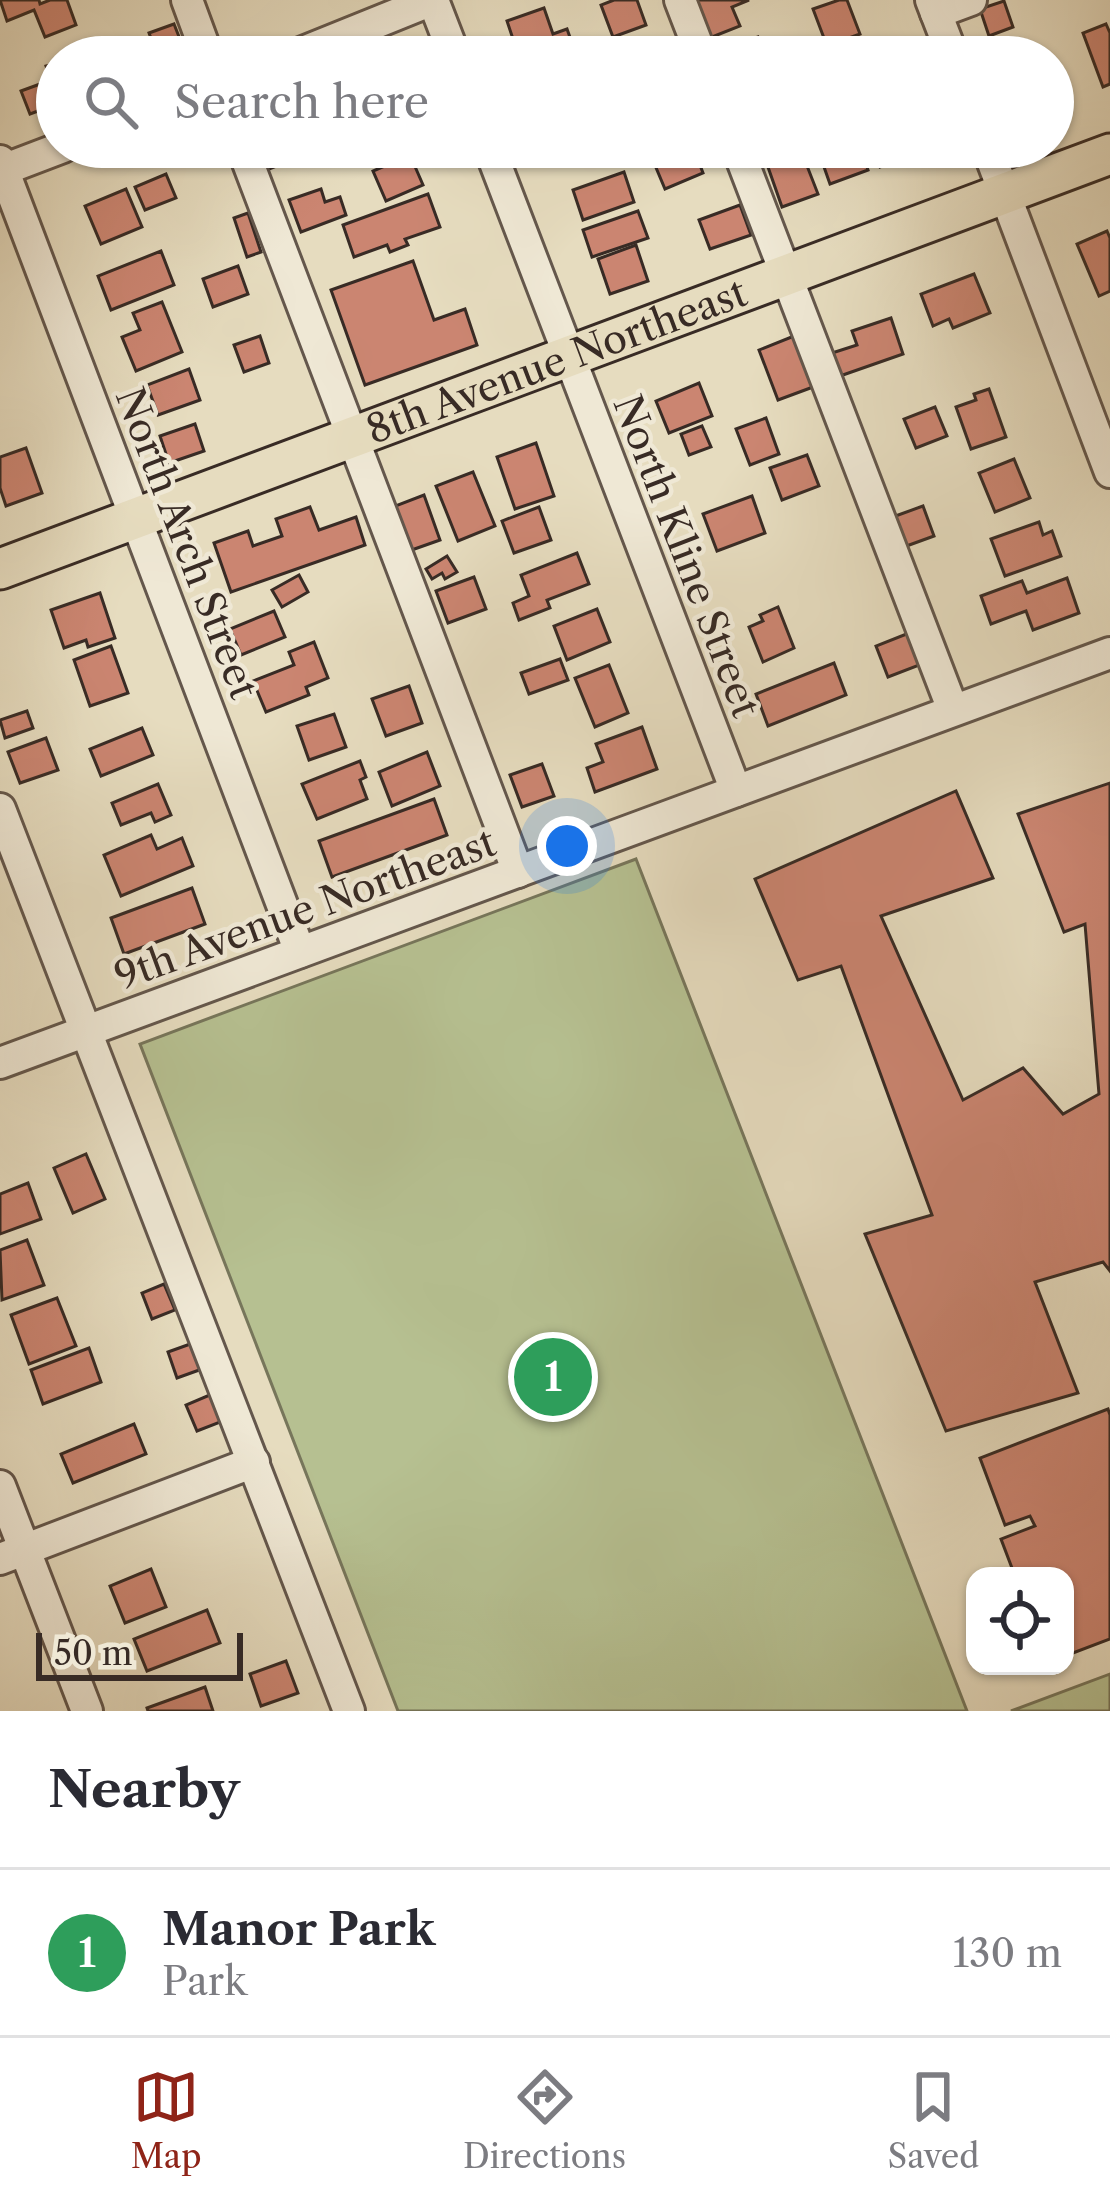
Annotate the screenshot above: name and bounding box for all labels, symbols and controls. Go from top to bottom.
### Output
search box [36,36,1074,168]
icon: search [78,69,144,135]
text: Search here [174,74,429,130]
street label: 8th Avenue Northeast [360,268,753,454]
street label: North Arch Street [106,381,268,705]
street label: North Kline Street [603,388,771,724]
your location [537,816,597,876]
street label: 9th Avenue Northeast [108,818,502,1000]
pin: 1 [514,1332,592,1422]
map controls [966,1567,1074,1675]
button: locate [966,1567,1074,1675]
scale bar [36,1627,243,1680]
text: 50 m [54,1633,132,1674]
text: Nearby [48,1758,240,1820]
text: Manor Park [162,1901,435,1957]
text: 1 [78,1929,96,1977]
text: 130 m [953,1929,1062,1977]
text: Park [162,1957,247,2005]
tab: Map [131,2064,202,2177]
tab: Directions [463,2064,626,2177]
tab: Saved [888,2064,979,2177]

